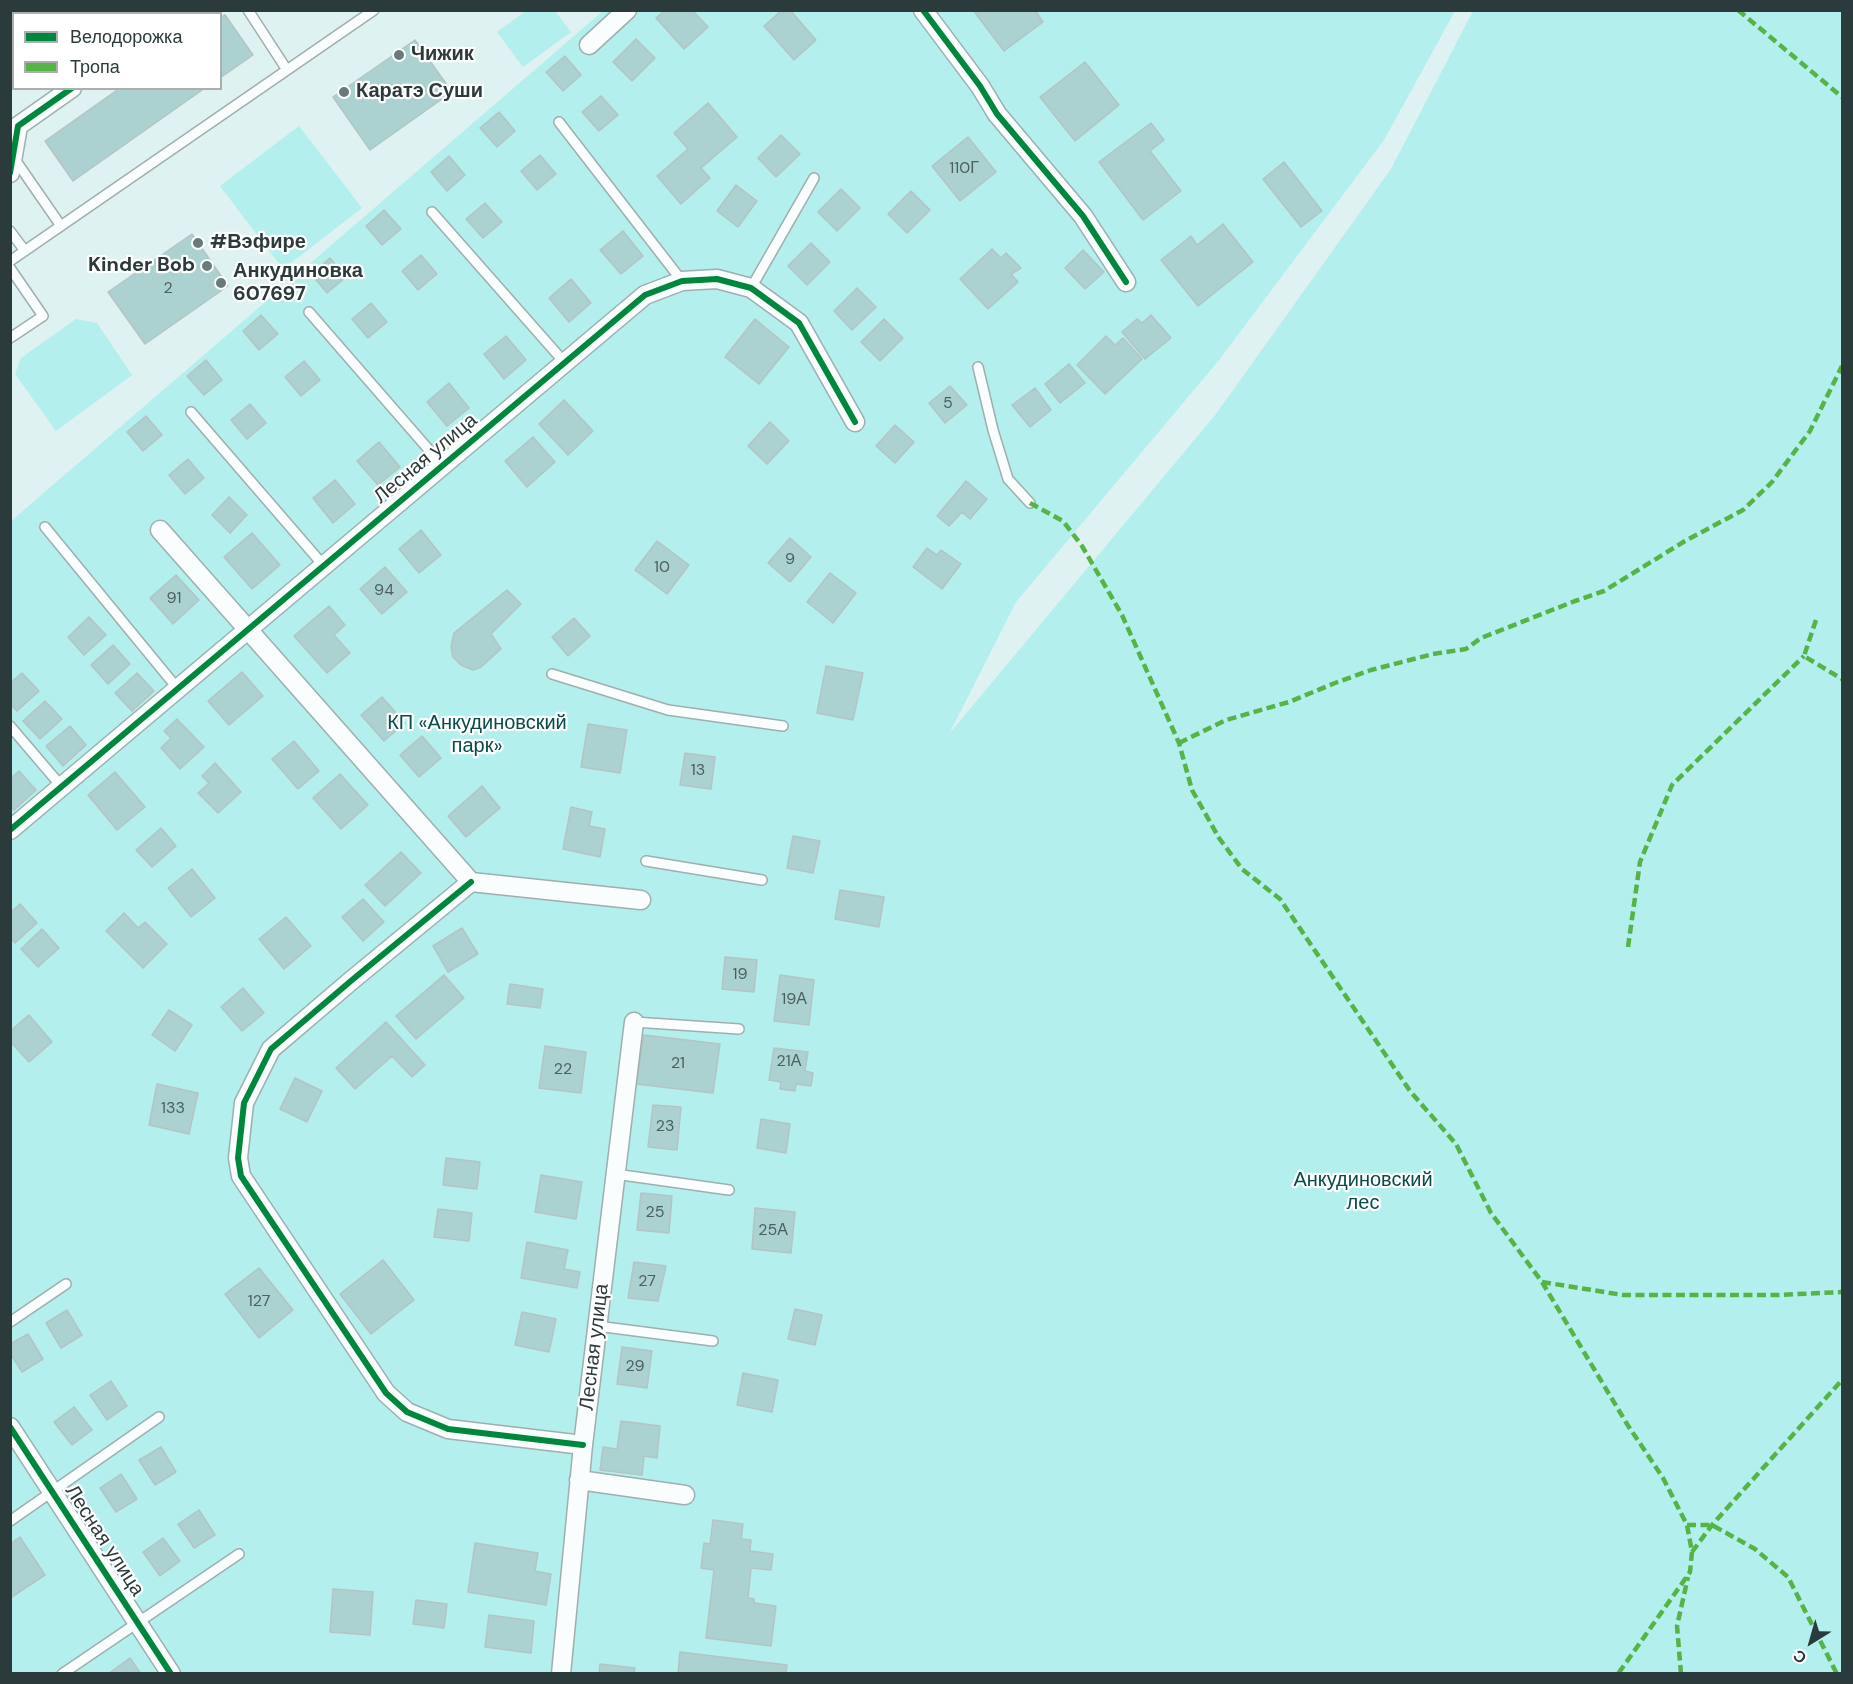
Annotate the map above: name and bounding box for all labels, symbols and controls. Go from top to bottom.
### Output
legend [12,12,222,90]
text: Велодорожка [70,25,182,49]
place label: Чижик [411,43,474,67]
marker: Чижик [392,48,406,62]
text: Тропа [70,55,120,79]
place label: Каратэ Суши [356,80,483,104]
marker: Каратэ Суши [337,85,351,99]
house number: 110Г [949,159,979,179]
place label: #Вэфире [210,231,306,255]
marker: #Вэфире [191,236,205,250]
place label: Kinder Bob [88,254,195,278]
marker: Kinder Bob [200,259,214,273]
place label: Анкудиновка 607697 [233,260,363,307]
marker: Анкудиновка 607697 [214,276,228,290]
house number: 2 [163,279,173,299]
house number: 5 [943,394,953,414]
street label: Лесная улица [369,409,483,509]
house number: 9 [785,550,795,570]
house number: 10 [654,558,670,578]
house number: 94 [374,581,394,601]
house number: 91 [167,589,181,609]
park label: КП «Анкудиновский парк» [387,712,567,759]
house number: 13 [691,761,705,781]
house number: 19 [732,965,748,985]
house number: 19А [781,990,807,1010]
house number: 21А [777,1052,801,1072]
house number: 21 [671,1054,685,1074]
house number: 22 [554,1060,572,1080]
house number: 133 [161,1099,185,1119]
house number: 23 [656,1117,674,1137]
park label: Анкудиновский лес [1293,1169,1433,1216]
house number: 25 [646,1203,664,1223]
house number: 25А [758,1221,788,1241]
house number: 27 [638,1272,656,1292]
street label: Лесная улица [575,1282,615,1412]
house number: 127 [248,1292,270,1312]
house number: 29 [625,1357,645,1377]
street label: Лесная улица [59,1481,149,1601]
north arrow [1781,1612,1841,1672]
text: С [1789,1645,1811,1669]

